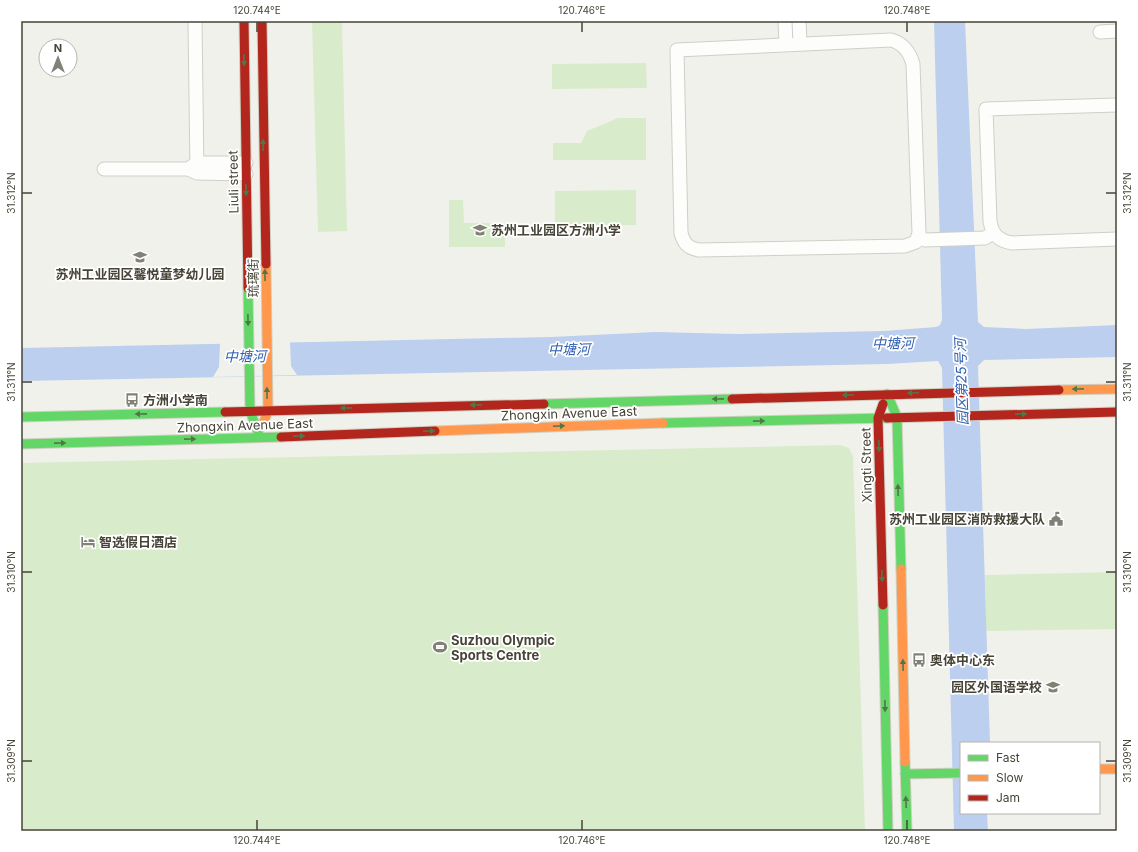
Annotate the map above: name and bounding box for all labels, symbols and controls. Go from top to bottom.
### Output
text: 120.744°E [233,4,281,16]
text: 120.746°E [558,4,606,16]
text: 120.748°E [883,4,931,16]
north arrow [38,38,78,78]
text: N [54,41,62,55]
one-way arrow [241,54,248,66]
one-way arrow [260,139,267,151]
street label: Liuli street [224,150,242,214]
text: 31.312°N [5,172,17,214]
text: 31.312°N [1121,172,1133,214]
one-way arrow [243,184,249,197]
school or university icon: 苏州工业园区方洲小学 [472,222,488,238]
place label: 苏州工业园区方洲小学 [491,222,621,238]
school or university icon: 苏州工业园区馨悦童梦幼儿园 [132,249,148,265]
street label: 琉璃街 [245,258,261,298]
place label: 苏州工业园区馨悦童梦幼儿园 [55,266,225,282]
one-way arrow [262,269,269,281]
one-way arrow [245,314,251,327]
water label: 中塘河 [872,334,917,352]
water label: 园区第25号河 [951,335,971,426]
water label: 中塘河 [548,340,593,358]
water label: 中塘河 [224,347,269,365]
text: 31.311°N [5,362,17,402]
text: 31.311°N [1121,362,1133,402]
one-way arrow [1072,386,1084,393]
one-way arrow [264,387,271,399]
one-way arrow [907,390,919,397]
bus stop icon: 方洲小学南 [124,392,140,408]
place label: 方洲小学南 [143,392,208,408]
one-way arrow [841,392,854,398]
one-way arrow [712,395,724,402]
one-way arrow [469,402,482,408]
street label: Zhongxin Avenue East [501,403,637,423]
one-way arrow [339,405,352,411]
one-way arrow [135,410,147,417]
one-way arrow [1015,411,1028,417]
street label: Zhongxin Avenue East [177,415,313,435]
one-way arrow [753,418,766,424]
one-way arrow [553,423,565,430]
street label: Xingti Street [857,427,875,503]
one-way arrow [423,428,435,435]
one-way arrow [293,433,306,439]
one-way arrow [184,436,197,442]
one-way arrow [54,440,67,446]
one-way arrow [876,440,882,453]
one-way arrow [895,484,902,496]
place label: 苏州工业园区消防救援大队 [889,511,1045,527]
public building icon: 苏州工业园区消防救援大队 [1048,511,1064,527]
hotel icon: 智选假日酒店 [80,534,96,550]
place label: 智选假日酒店 [99,534,177,550]
text: 31.310°N [5,551,17,593]
text: 31.310°N [1121,551,1133,593]
one-way arrow [879,570,885,583]
place label: Suzhou Olympic Sports Centre [451,632,555,663]
sports icon: Suzhou Olympic Sports Centre [432,639,448,655]
bus stop icon: 奥体中心东 [911,652,927,668]
place label: 奥体中心东 [930,652,995,668]
one-way arrow [900,658,906,671]
place label: 园区外国语学校 [951,679,1042,695]
school or university icon: 园区外国语学校 [1045,679,1061,695]
one-way arrow [881,700,888,712]
text: 31.309°N [5,739,17,783]
text: 31.309°N [1121,739,1133,783]
legend [960,742,1100,814]
text: Fast [996,750,1020,765]
text: Slow [996,770,1024,785]
text: Jam [996,790,1020,805]
one-way arrow [903,795,909,808]
text: 120.744°E [233,834,281,846]
text: 120.746°E [558,834,606,846]
text: 120.748°E [883,834,931,846]

